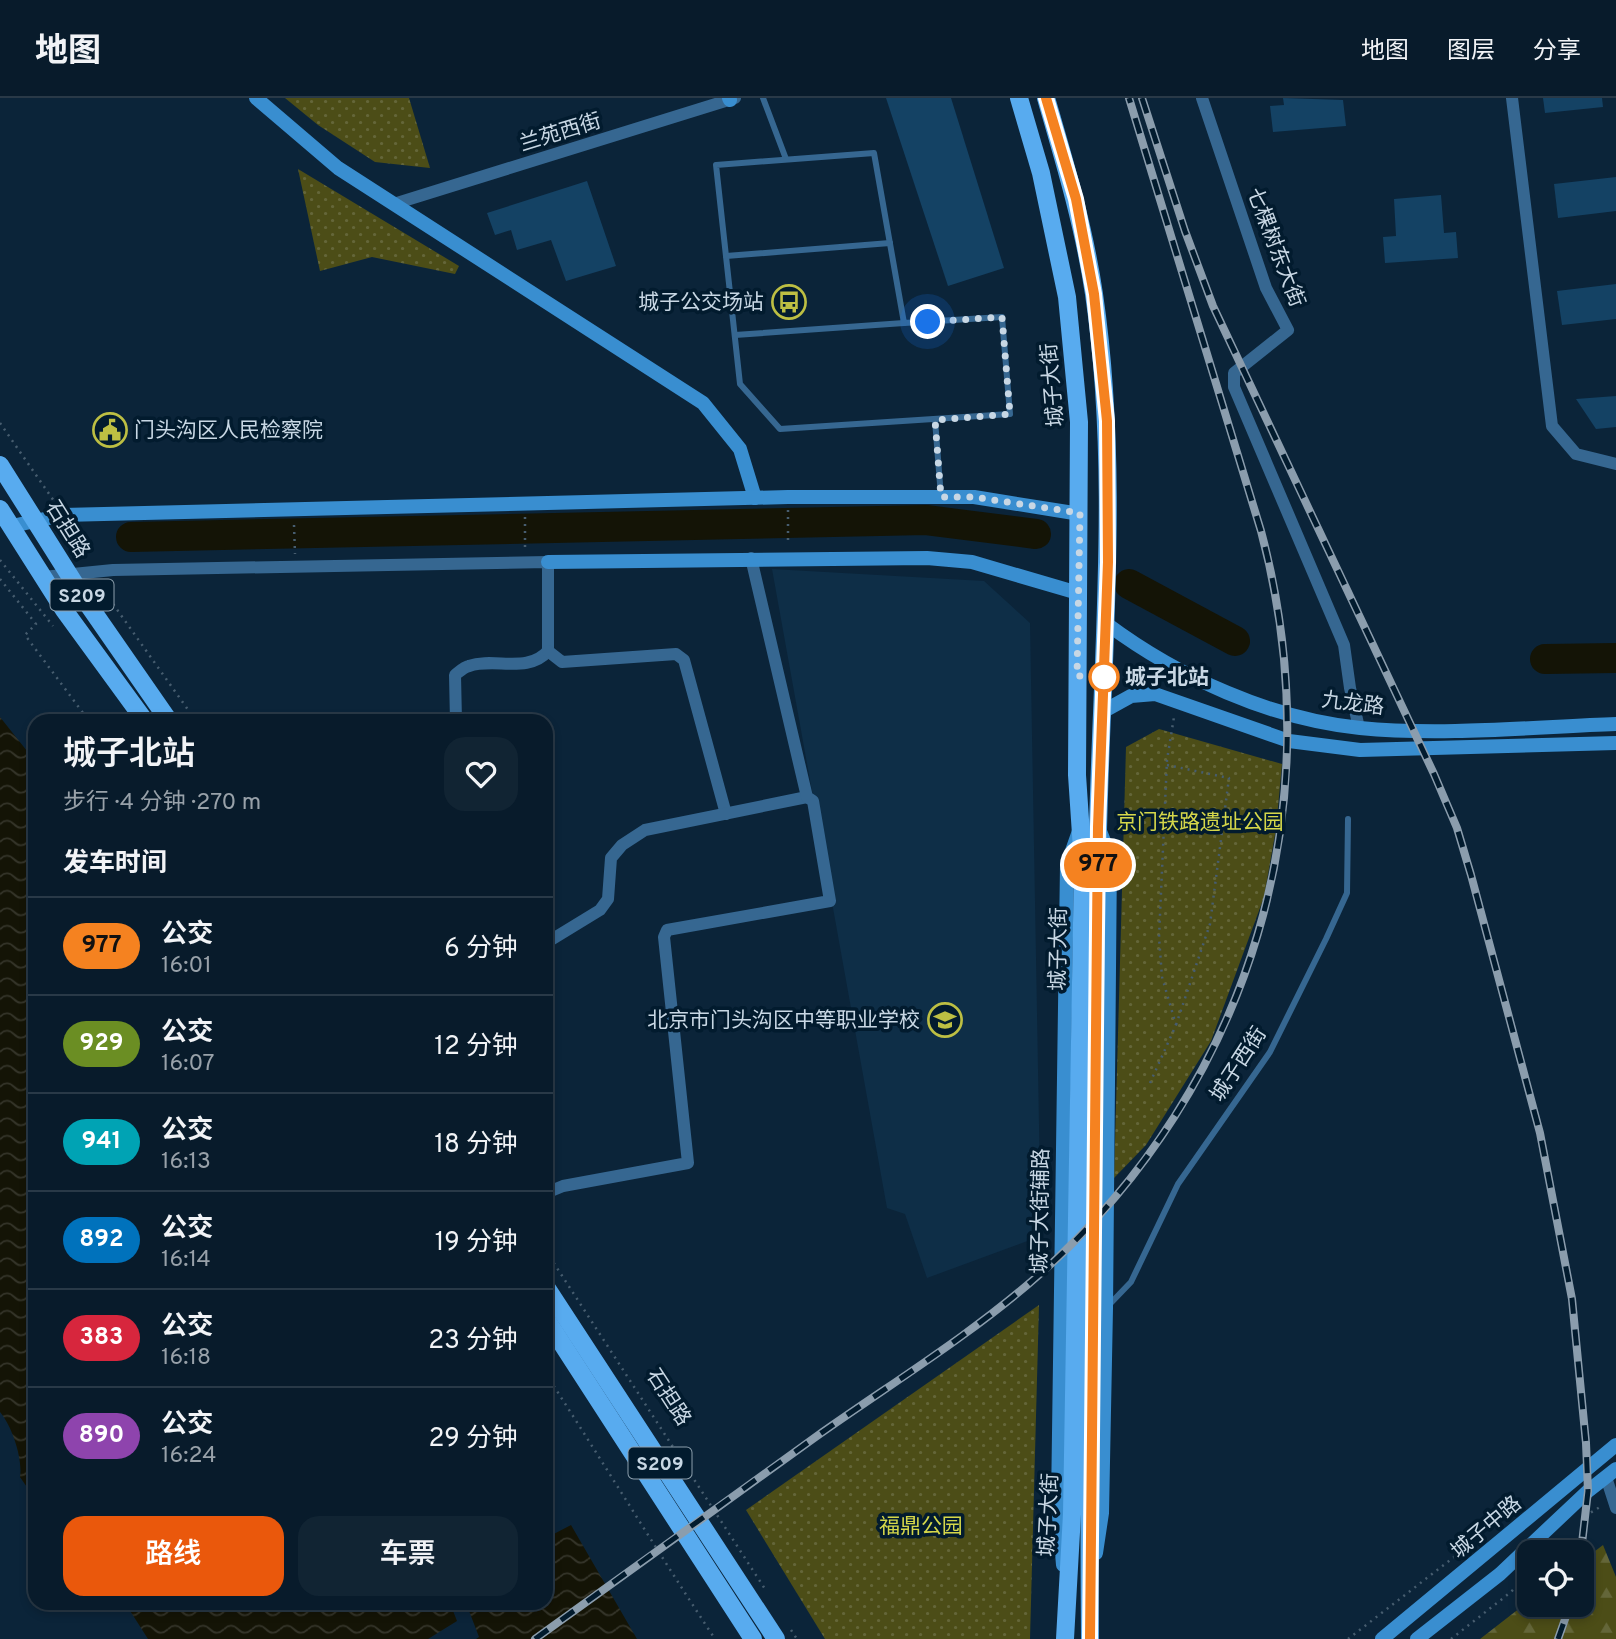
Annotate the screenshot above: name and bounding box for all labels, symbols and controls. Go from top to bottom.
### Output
text: 地图 [35,32,101,74]
text: 地图 [1361,37,1409,67]
text: 图层 [1447,37,1495,67]
text: 分享 [1533,37,1581,67]
street label: 兰苑西街 [516,108,605,159]
street label: 七棵树东大街 [1239,184,1310,311]
bus stop icon: 城子公交场站 [770,283,808,321]
place label: 城子公交场站 [638,290,764,317]
your location [910,304,945,339]
street label: 城子大街 [1036,342,1071,428]
public building icon: 门头沟区人民检察院 [91,411,129,449]
place label: 门头沟区人民检察院 [134,418,323,445]
street label: 石担路 [39,496,95,564]
road number: S209 [50,580,114,610]
marker: 城子北站 [1089,662,1119,692]
place label: 城子北站 [1125,665,1209,692]
street label: 九龙路 [1320,687,1386,722]
text: 城子北站 [63,735,195,777]
button: heart [444,737,518,811]
text: 步行 · 4 分钟 · 270 m [63,789,261,818]
park label: 京门铁路遗址公园 [1116,810,1284,837]
line badge: 977 [1058,842,1138,888]
text: 发车时间 [63,848,167,881]
text: 977 [1078,850,1118,880]
street label: 城子大街 [1045,907,1074,991]
text: 公交 [161,919,213,952]
text: 977 [81,931,122,961]
text: 6 分钟 [444,933,518,966]
text: 16:01 [161,952,212,981]
school or university icon: 北京市门头沟区中等职业学校 [926,1001,964,1039]
place label: 北京市门头沟区中等职业学校 [647,1008,920,1035]
text: 公交 [161,1017,213,1050]
street label: 城子西街 [1205,1022,1273,1107]
text: 929 [79,1029,124,1059]
text: 12 分钟 [434,1031,518,1064]
text: 16:07 [161,1050,215,1079]
text: 公交 [161,1115,213,1148]
text: 941 [82,1127,121,1157]
text: 18 分钟 [434,1129,518,1162]
text: 16:13 [161,1148,211,1177]
street label: 城子大街辅路 [1027,1148,1056,1274]
text: 公交 [161,1213,213,1246]
text: 892 [79,1225,124,1255]
text: 19 分钟 [435,1227,518,1260]
text: 16:14 [161,1246,211,1275]
text: 公交 [161,1311,213,1344]
text: 383 [80,1323,123,1353]
text: 23 分钟 [428,1325,518,1358]
text: 16:18 [161,1344,211,1373]
street label: 石担路 [639,1364,696,1432]
text: 公交 [161,1409,213,1442]
text: 890 [79,1421,124,1451]
text: 29 分钟 [428,1423,518,1456]
text: 16:24 [161,1442,217,1471]
road number: S209 [628,1448,692,1478]
street label: 城子大街 [1034,1472,1065,1558]
street label: 城子中路 [1446,1491,1528,1565]
park label: 福鼎公园 [879,1514,963,1541]
button: 路线 [63,1516,284,1596]
button: 车票 [298,1516,518,1596]
map controls [1517,1540,1594,1617]
button: locate [1517,1540,1594,1617]

